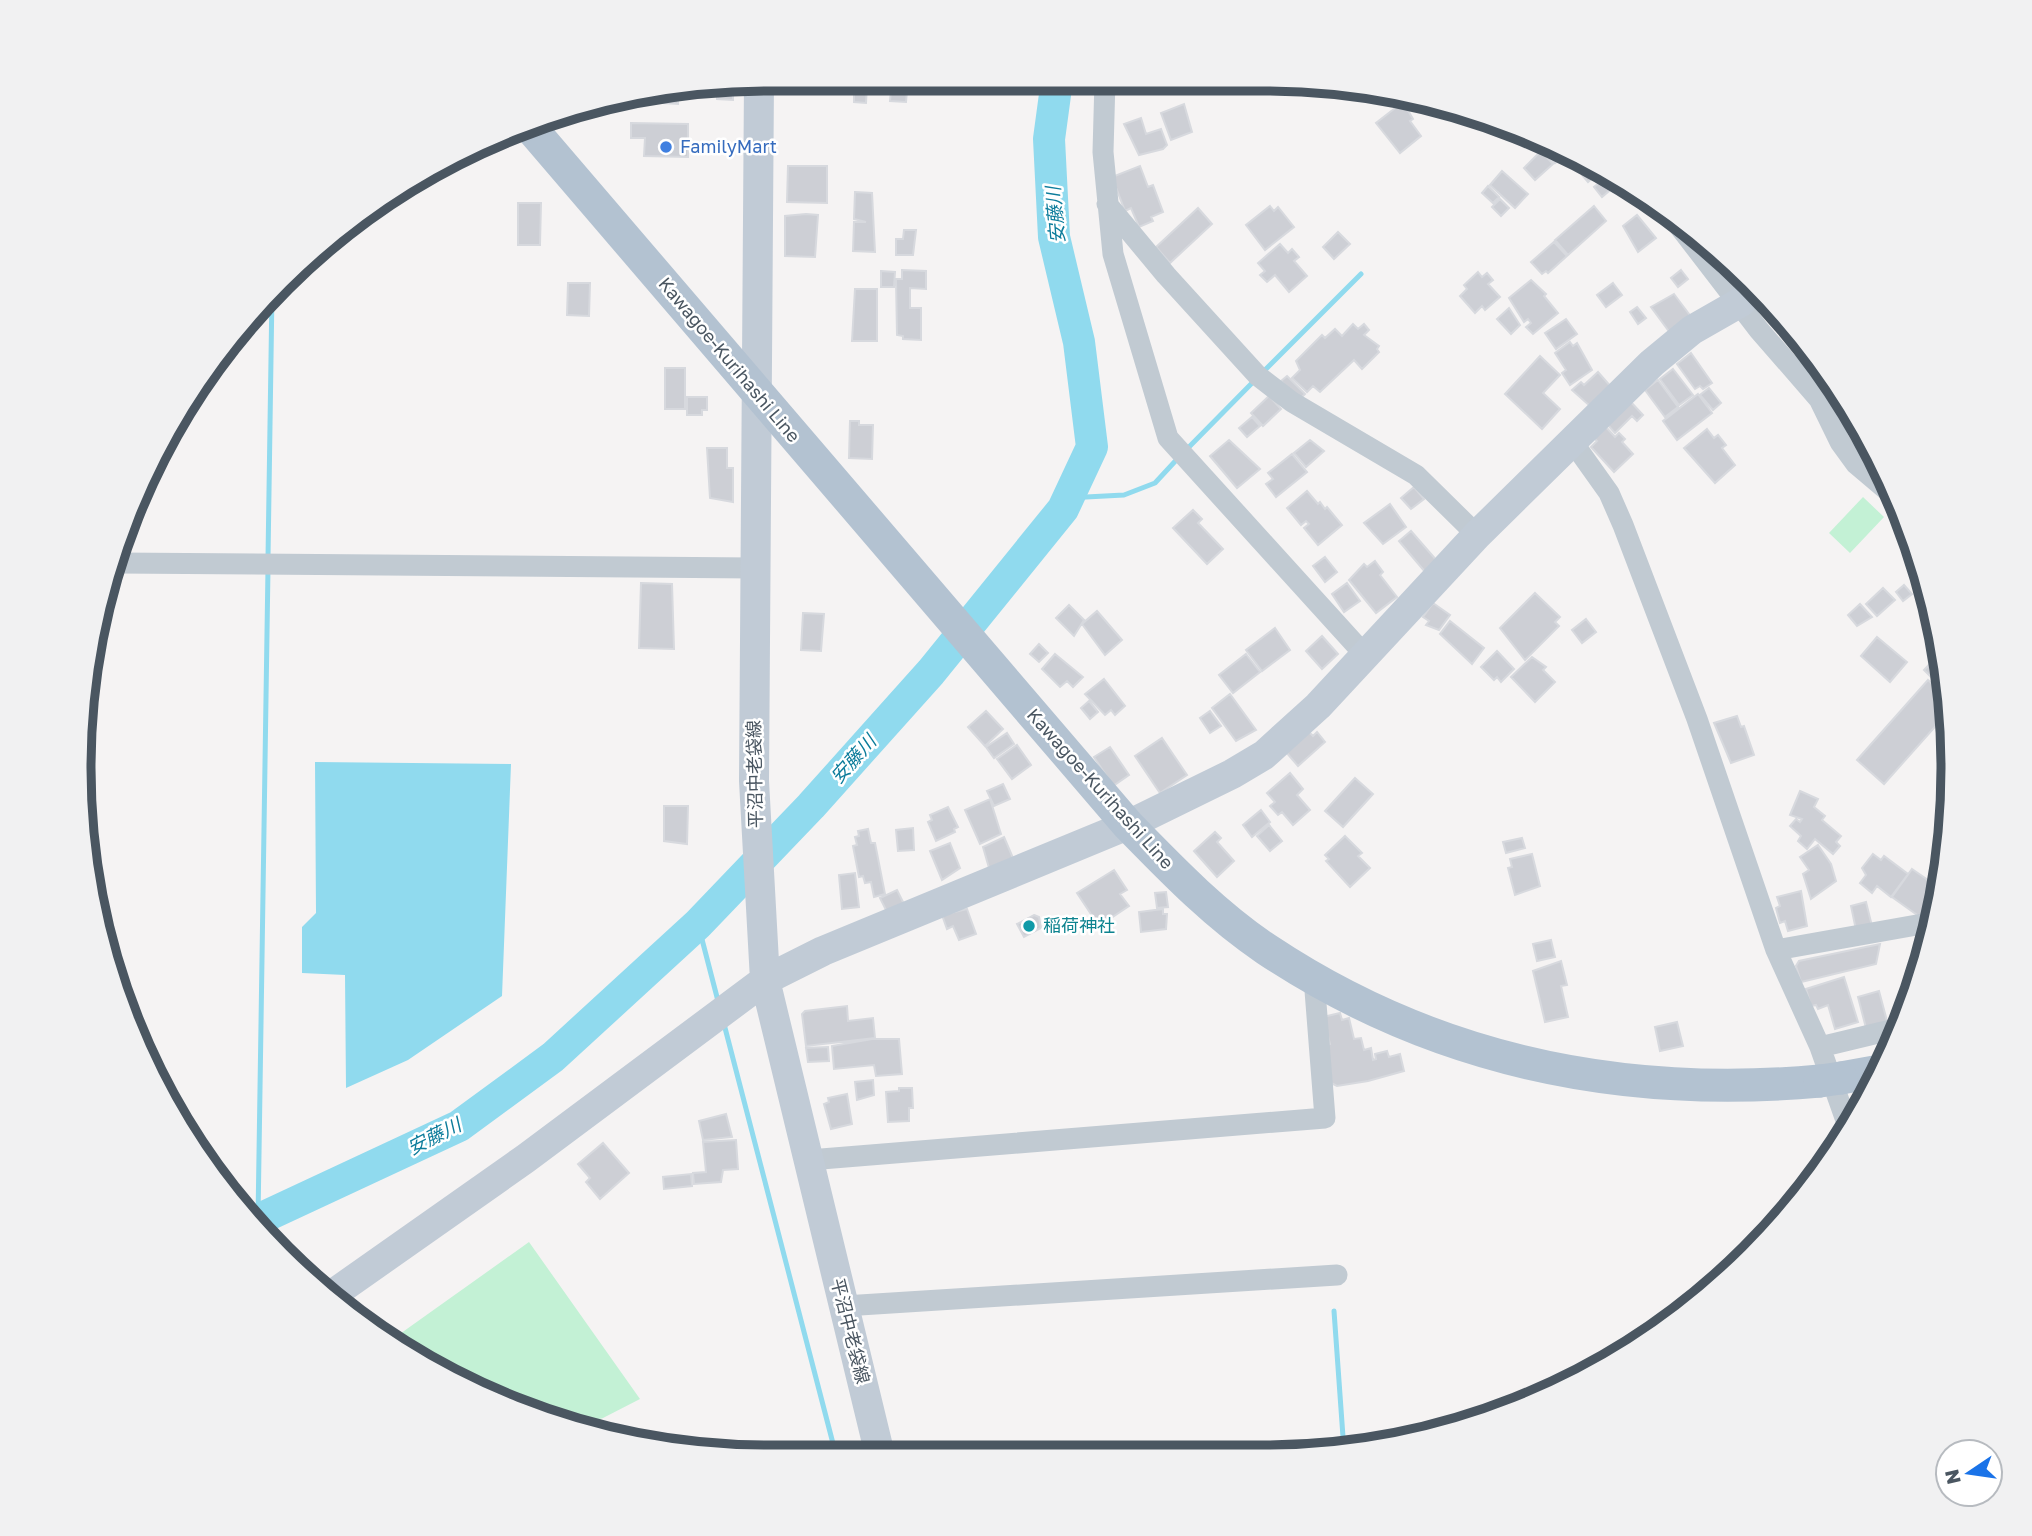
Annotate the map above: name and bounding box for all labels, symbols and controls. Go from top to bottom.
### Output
place label: FamilyMart [680,135,777,157]
marker: FamilyMart [658,139,674,155]
water label: 安藤川 [1040,184,1068,244]
street label: Kawagoe-Kurihashi Line [654,272,805,446]
street label: Kawagoe-Kurihashi Line [1023,704,1179,873]
street label: 平沼中老袋線 [742,720,766,828]
water label: 安藤川 [825,728,882,788]
place label: 稲荷神社 [1043,914,1115,936]
marker: 稲荷神社 [1021,918,1037,934]
water label: 安藤川 [403,1111,466,1159]
street label: 平沼中老袋線 [827,1276,875,1386]
north arrow [1934,1438,2004,1508]
text: N [1939,1467,1965,1487]

